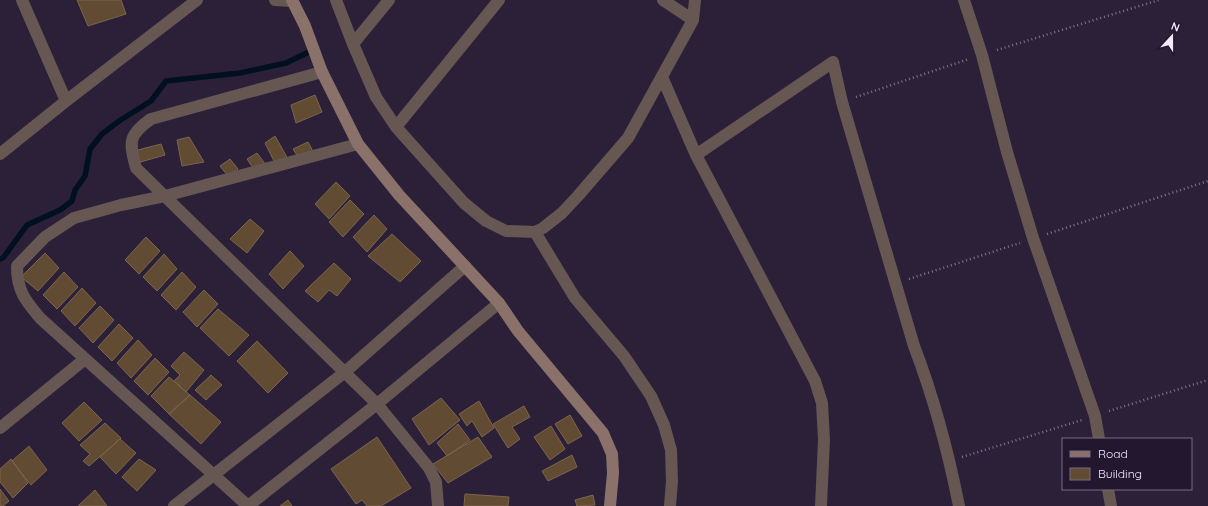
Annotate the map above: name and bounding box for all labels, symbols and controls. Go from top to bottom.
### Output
north arrow [1152,16,1192,56]
text: N [1169,19,1182,35]
legend [1062,438,1192,490]
text: Road [1098,446,1128,461]
text: Building [1098,466,1142,481]

